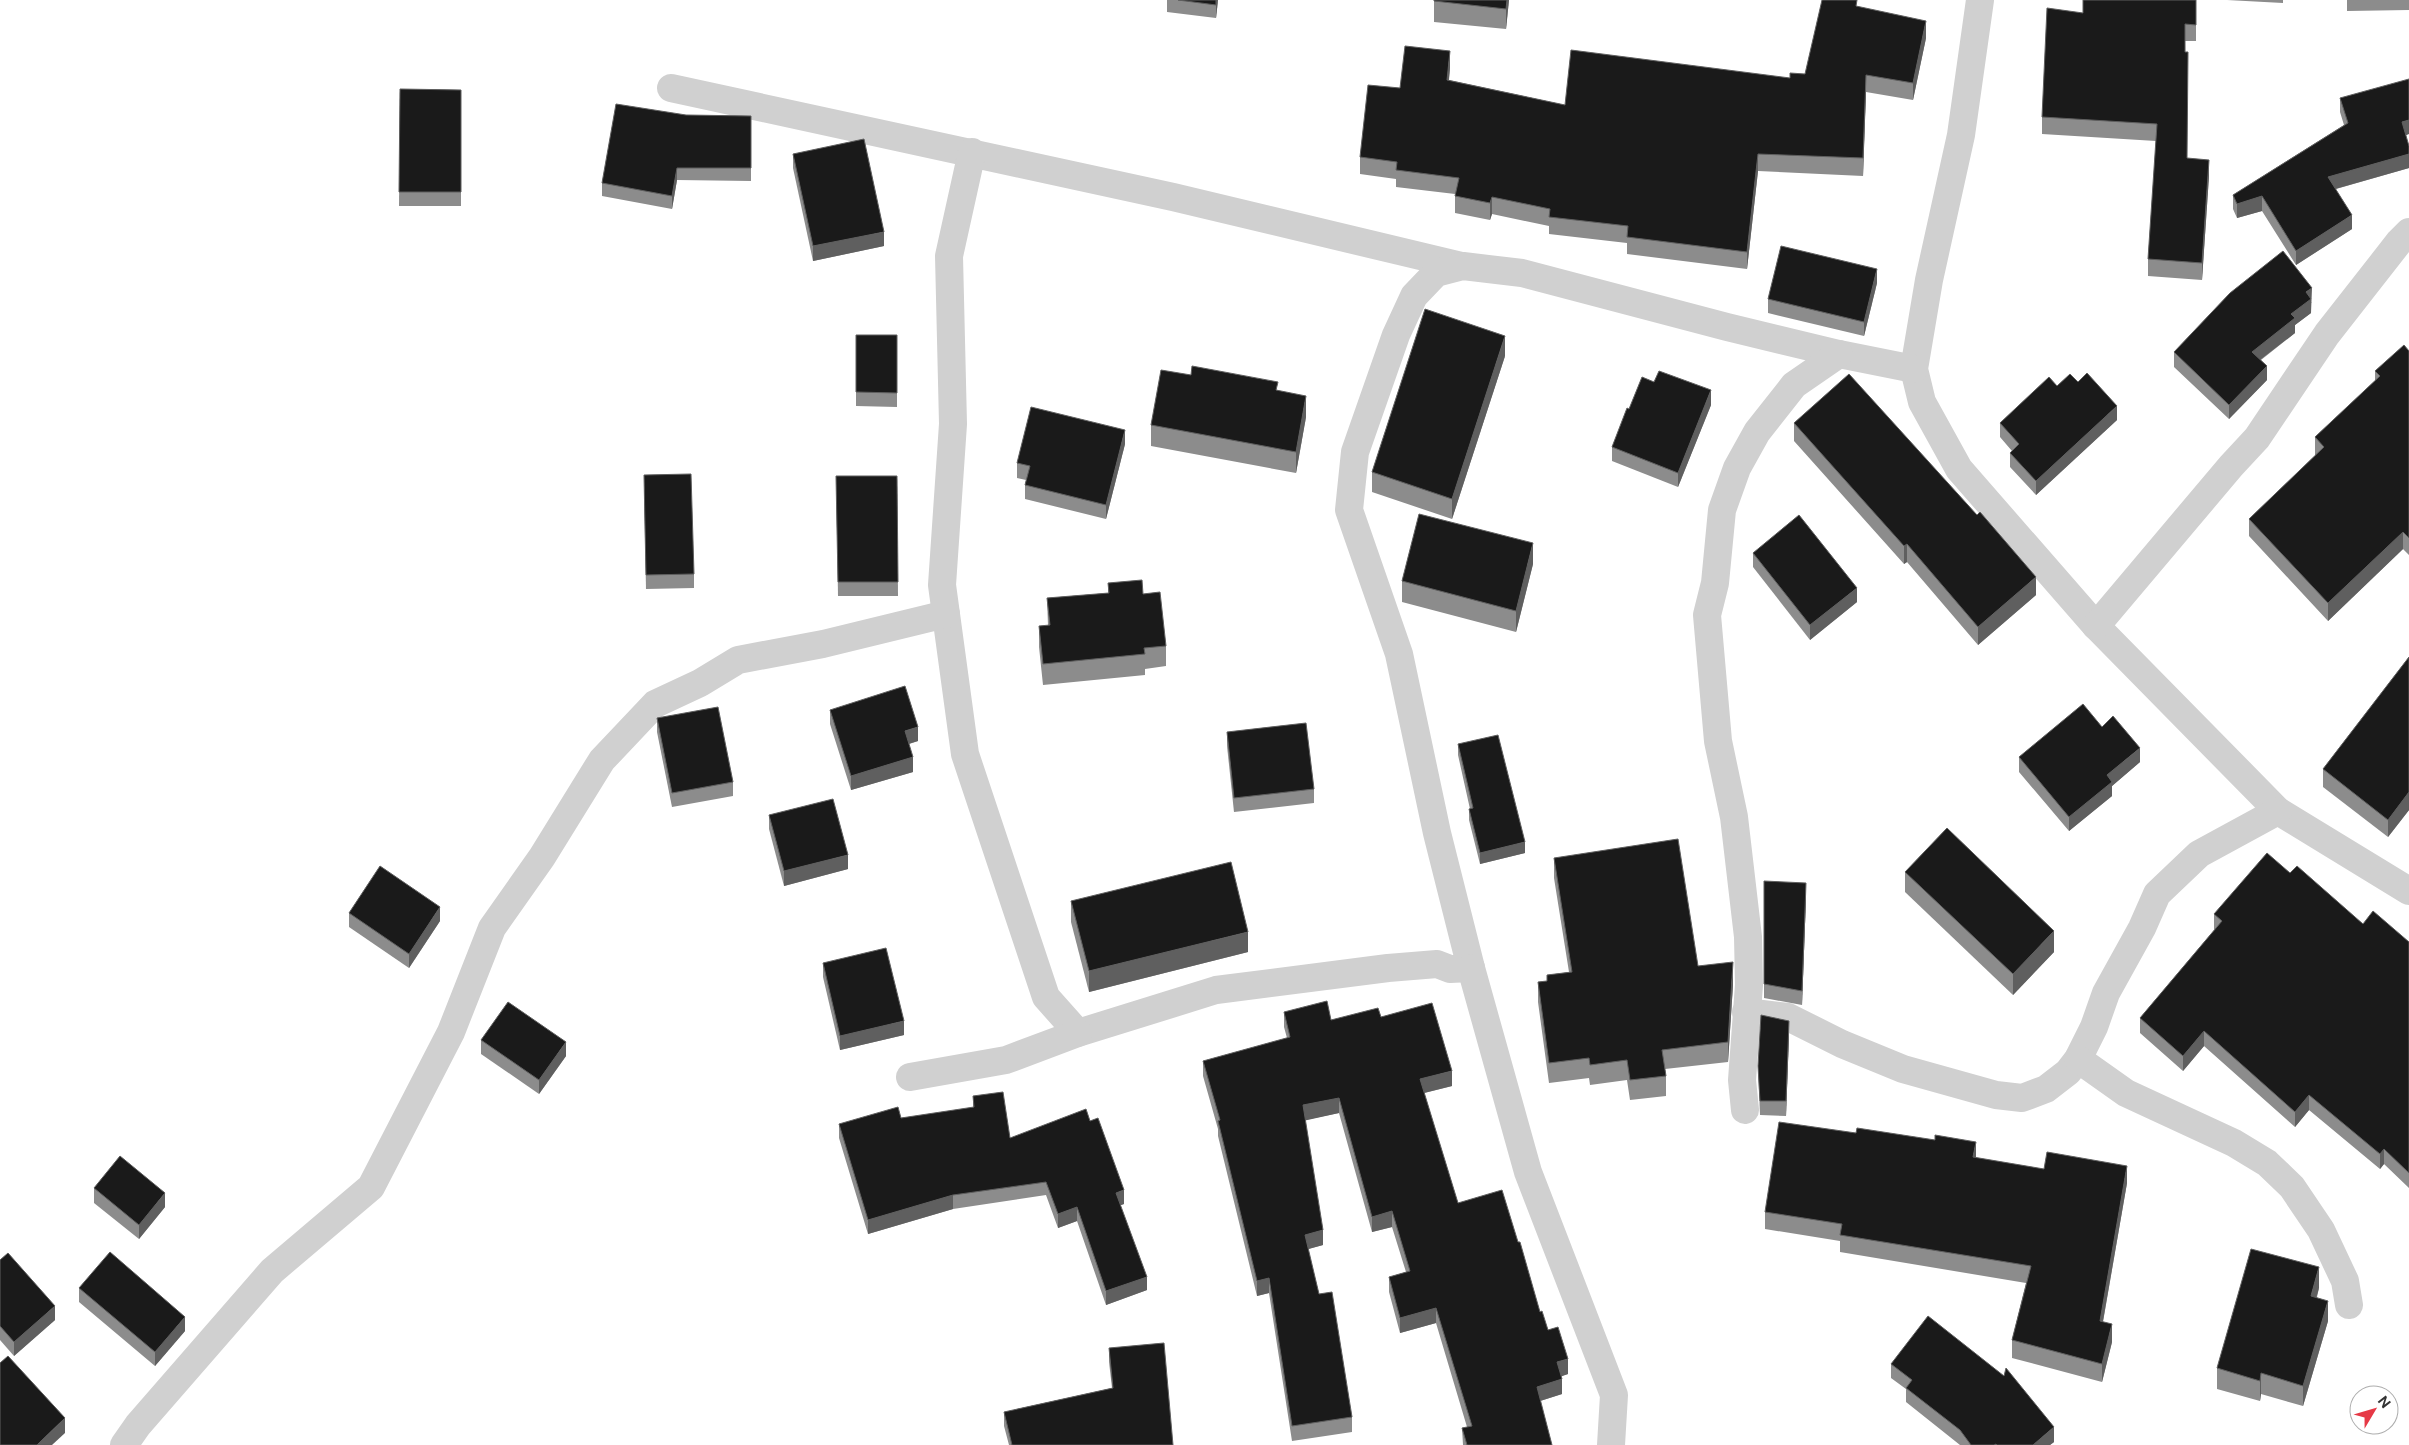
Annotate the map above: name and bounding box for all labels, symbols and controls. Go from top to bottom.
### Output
north arrow [2349,1385,2399,1435]
text: N [2375,1393,2394,1411]

